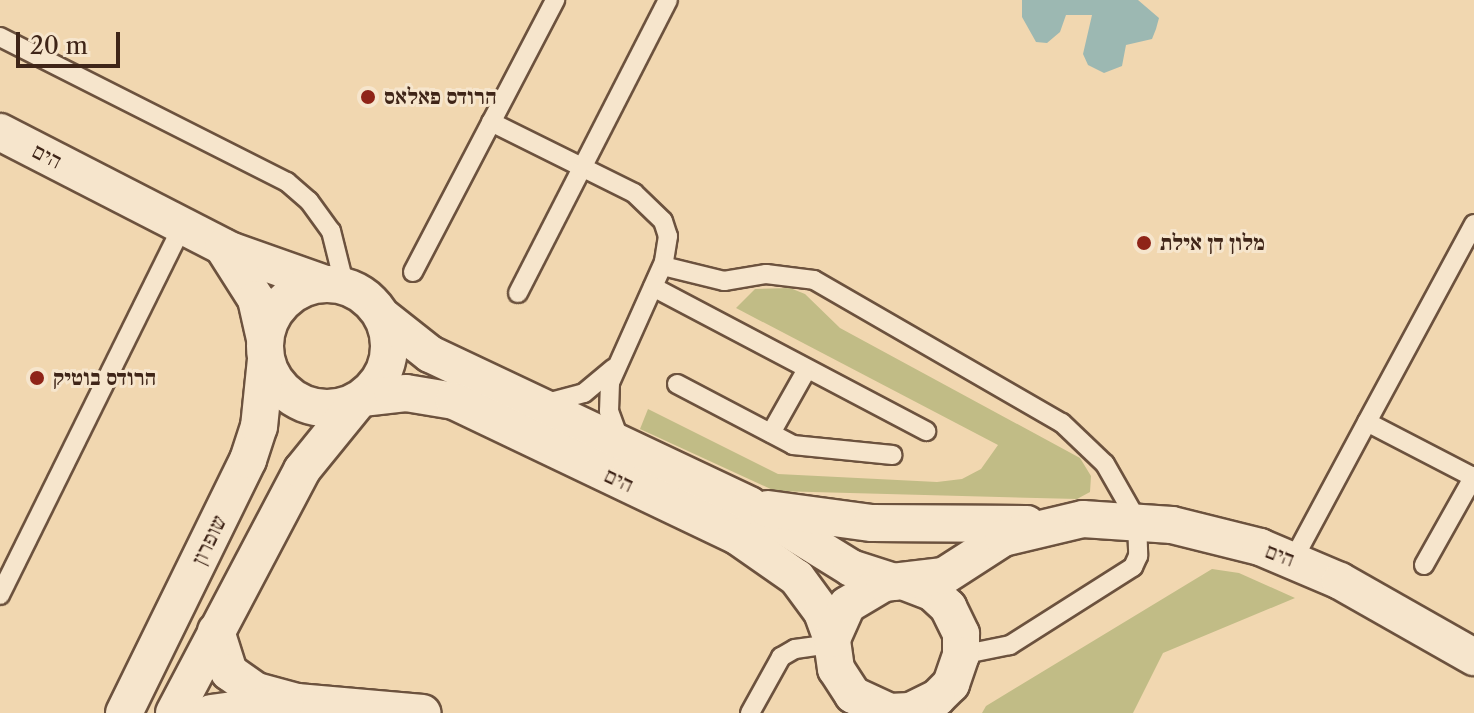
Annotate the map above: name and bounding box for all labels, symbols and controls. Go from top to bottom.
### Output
scale bar [20,16,124,66]
text: 20 m [30,31,88,60]
place label: הרודס פאלאס [384,84,497,110]
marker: הרודס פאלאס [359,88,377,106]
street label: הים [28,138,66,174]
place label: מלון דן אילת [1160,230,1265,256]
marker: מלון דן אילת [1135,234,1153,252]
place label: הרודס בוטיק [53,365,156,391]
marker: הרודס בוטיק [28,369,46,387]
street label: הים [600,462,638,498]
street label: שופרון [186,511,232,569]
street label: הים [1261,537,1299,573]

